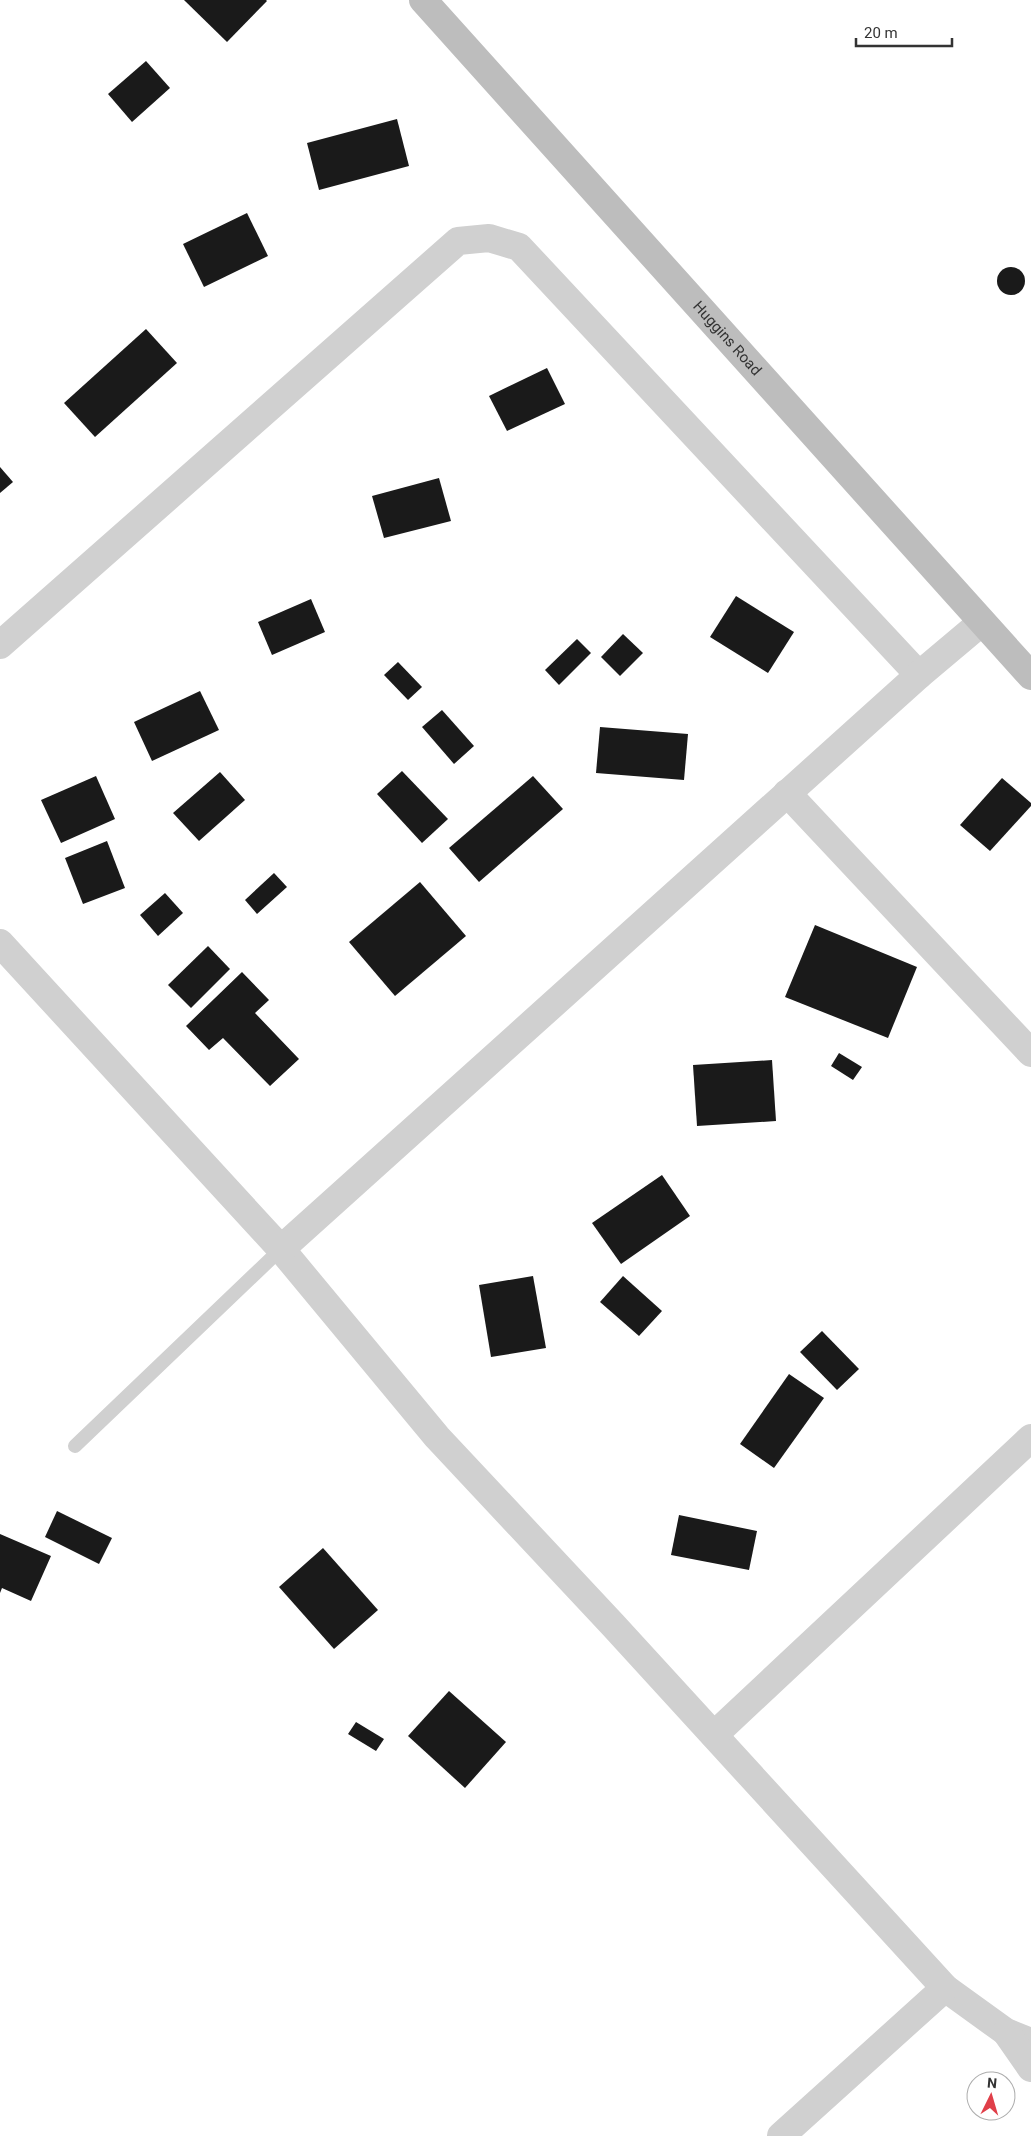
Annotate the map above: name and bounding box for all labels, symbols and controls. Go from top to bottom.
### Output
scale bar [856,15,952,47]
text: 20 m [864,24,898,42]
street label: Huggins Road [689,297,765,379]
north arrow [966,2071,1016,2121]
text: N [987,2075,998,2091]

